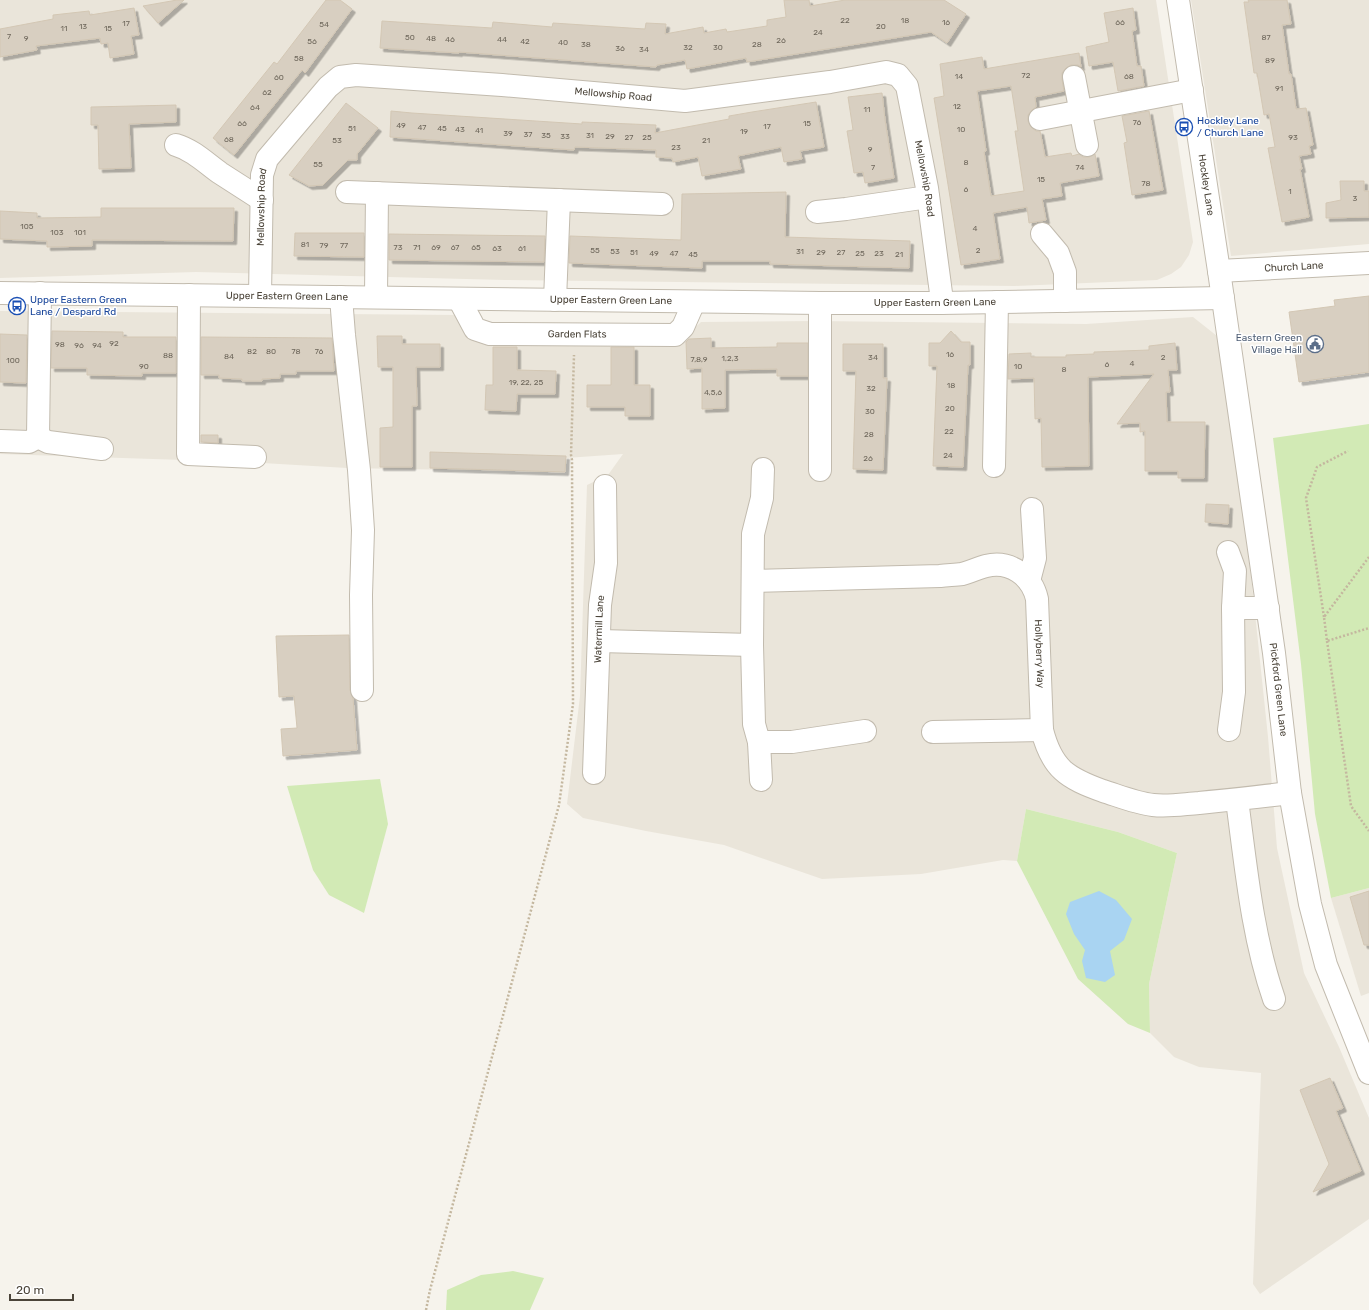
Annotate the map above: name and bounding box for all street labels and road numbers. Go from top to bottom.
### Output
street label: Mellowship Road [574,85,653,104]
street label: Mellowship Road [912,139,937,218]
street label: Hockley Lane [1195,153,1217,217]
street label: Mellowship Road [255,167,270,246]
street label: Church Lane [1264,259,1324,275]
street label: Upper Eastern Green Lane [226,290,349,303]
street label: Upper Eastern Green Lane [550,294,673,307]
street label: Upper Eastern Green Lane [874,296,997,309]
street label: Garden Flats [548,328,607,341]
street label: Watermill Lane [592,594,607,663]
street label: Hollyberry Way [1032,619,1046,689]
street label: Pickford Green Lane [1267,642,1290,738]

